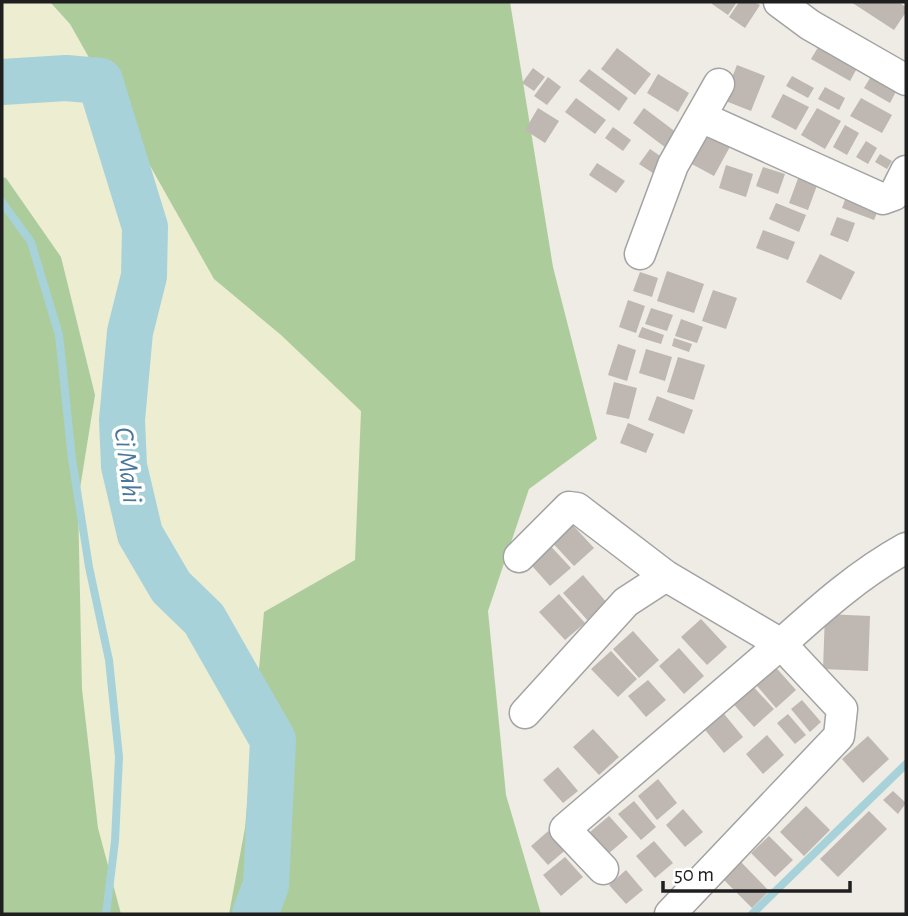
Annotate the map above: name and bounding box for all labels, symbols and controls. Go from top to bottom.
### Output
water label: Ci Mahi [108,426,146,505]
scale bar [663,850,850,894]
text: 50 m [674,864,714,885]

